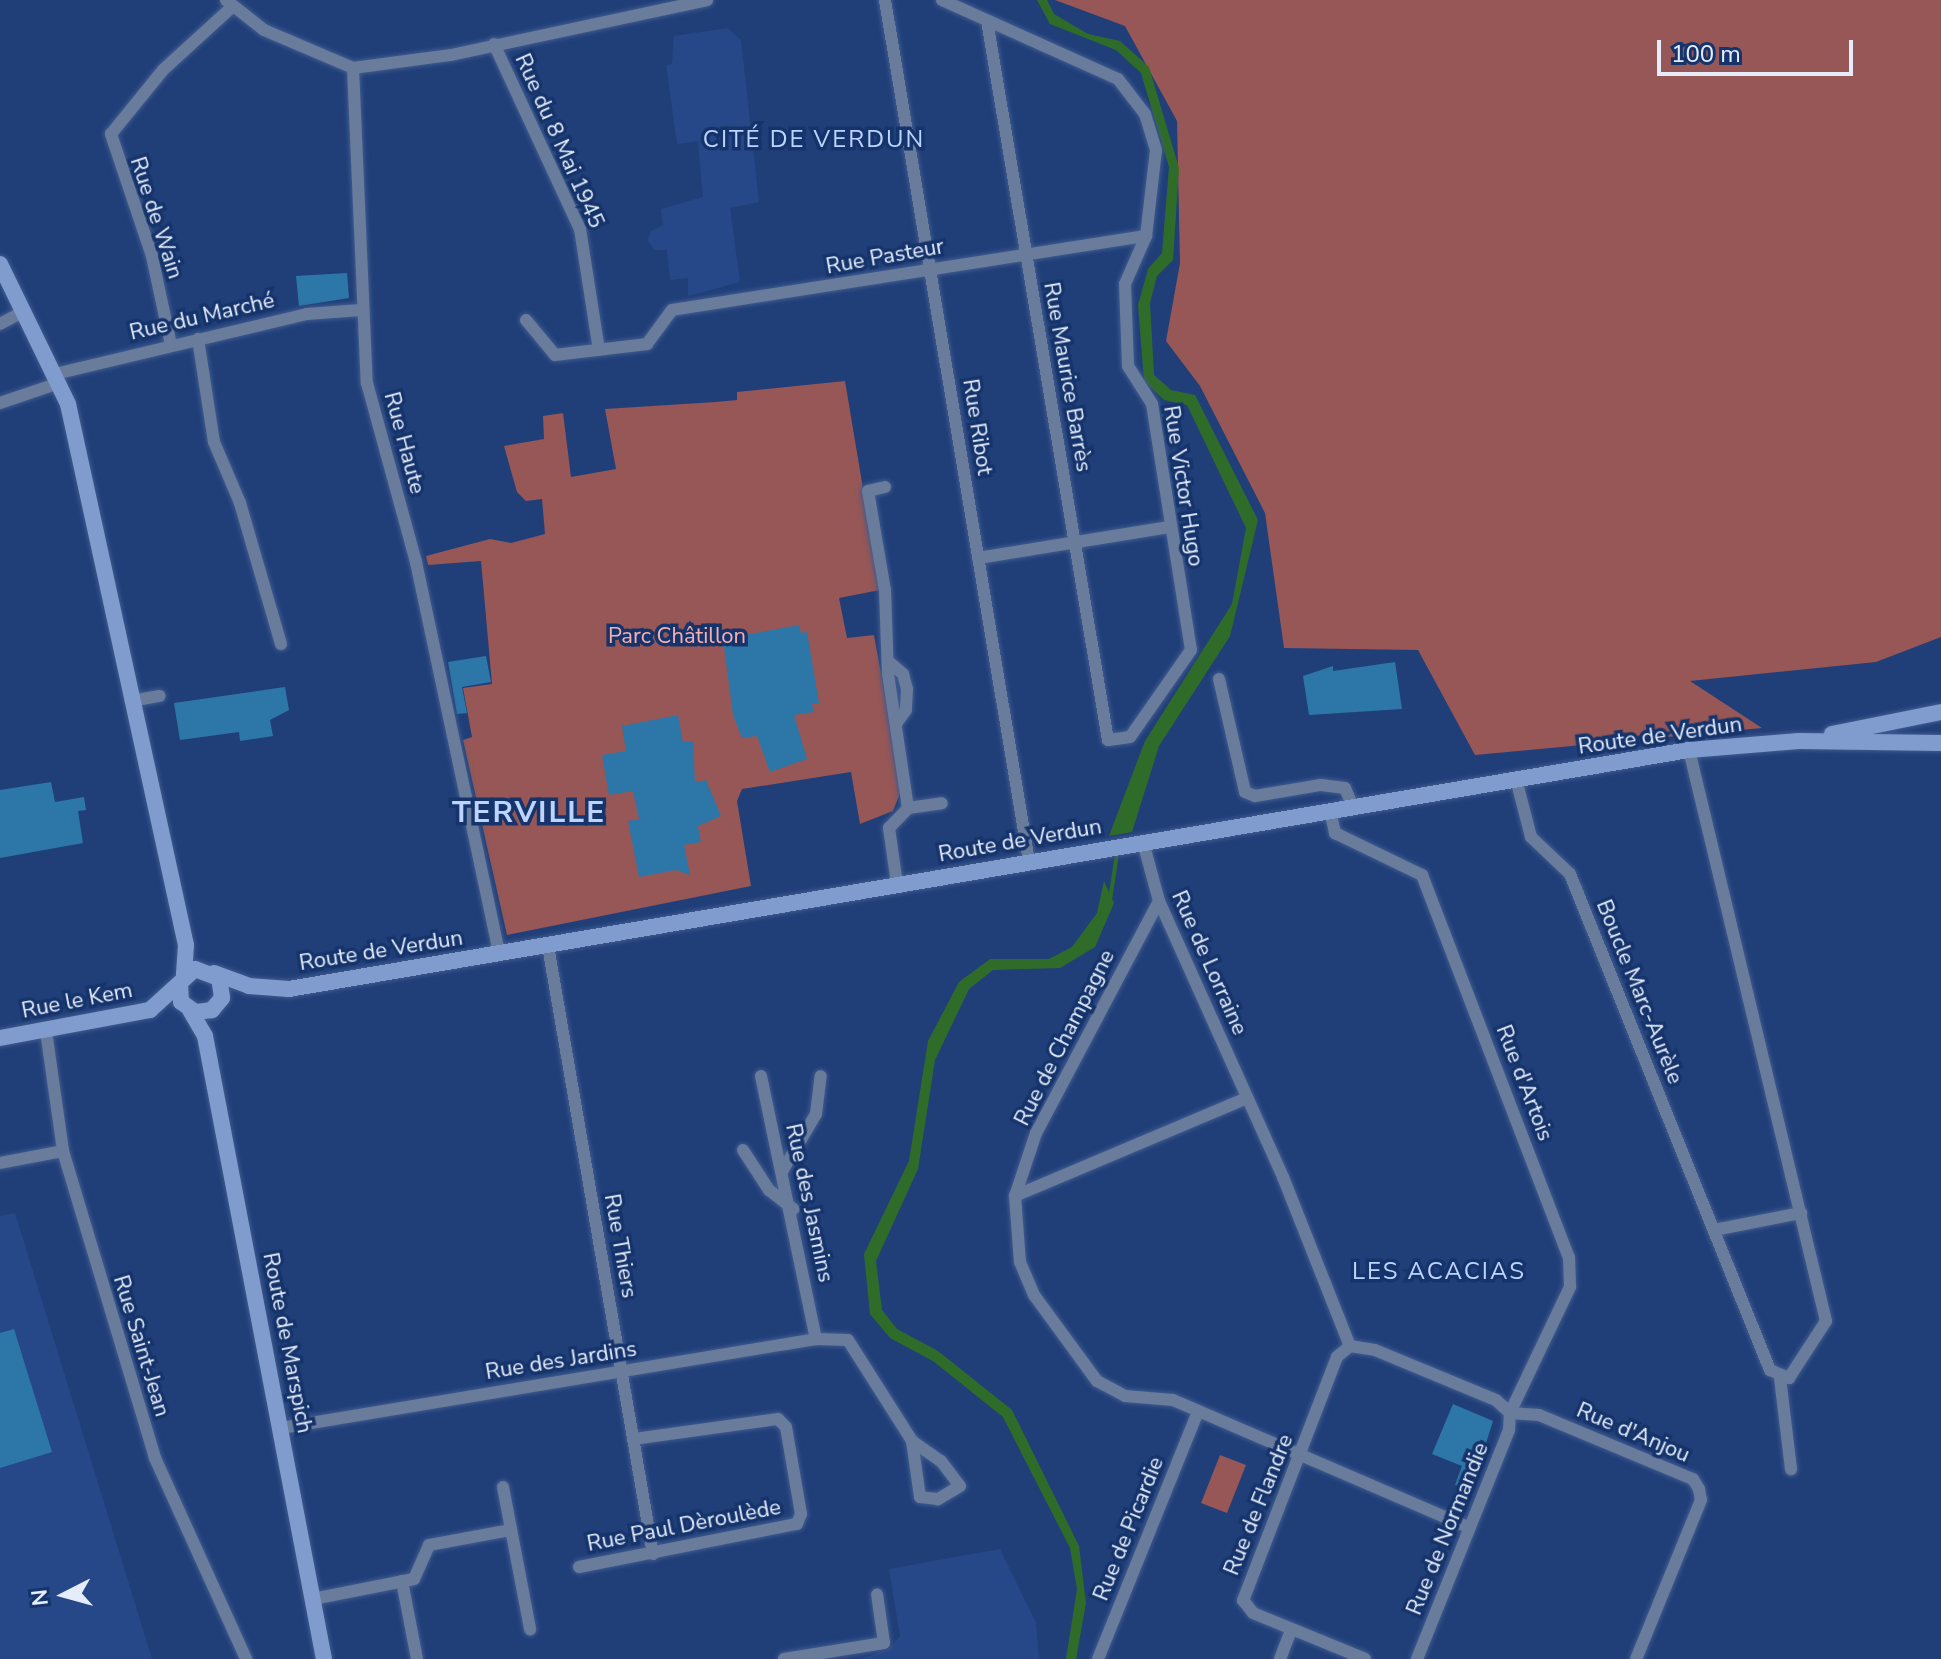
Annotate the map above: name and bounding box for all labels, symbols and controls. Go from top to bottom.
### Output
scale bar [1661,24,1857,74]
text: 100 m [1671,38,1741,70]
street label: Rue du 8 Mai 1945 [509,50,609,232]
district label: CITÉ DE VERDUN [703,126,925,154]
street label: Rue de Wain [124,154,188,282]
street label: Rue Pasteur [824,234,946,280]
street label: Rue Maurice Barrès [1037,280,1097,474]
street label: Rue du Marché [127,288,277,346]
street label: Rue Ribot [956,377,998,477]
street label: Rue Haute [378,389,430,497]
street label: Rue Victor Hugo [1157,404,1209,568]
park label: Parc Châtillon [608,624,746,650]
street label: Route de Verdun [1576,711,1744,761]
district label: TERVILLE [452,795,606,831]
street label: Route de Verdun [936,814,1104,868]
street label: Rue de Lorraine [1165,887,1253,1039]
street label: Boucle Marc-Aurèle [1590,896,1688,1088]
street label: Route de Verdun [297,925,465,977]
street label: Rue de Champagne [1009,946,1121,1130]
street label: Rue le Kem [19,977,135,1025]
street label: Rue d'Artois [1490,1021,1558,1145]
street label: Rue des Jasmins [779,1121,839,1285]
street label: Rue Thiers [598,1192,642,1300]
street label: Route de Marspich [257,1250,317,1436]
district label: LES ACACIAS [1352,1258,1526,1286]
street label: Rue Saint-Jean [107,1272,175,1420]
street label: Rue des Jardins [484,1336,638,1386]
street label: Rue d'Anjou [1572,1397,1694,1469]
street label: Rue de Flandre [1219,1431,1299,1579]
street label: Rue de Normandie [1401,1439,1495,1619]
street label: Rue de Picardie [1088,1453,1170,1605]
street label: Rue Paul Dèroulède [585,1494,783,1558]
north arrow [24,1555,104,1635]
text: N [24,1588,56,1607]

